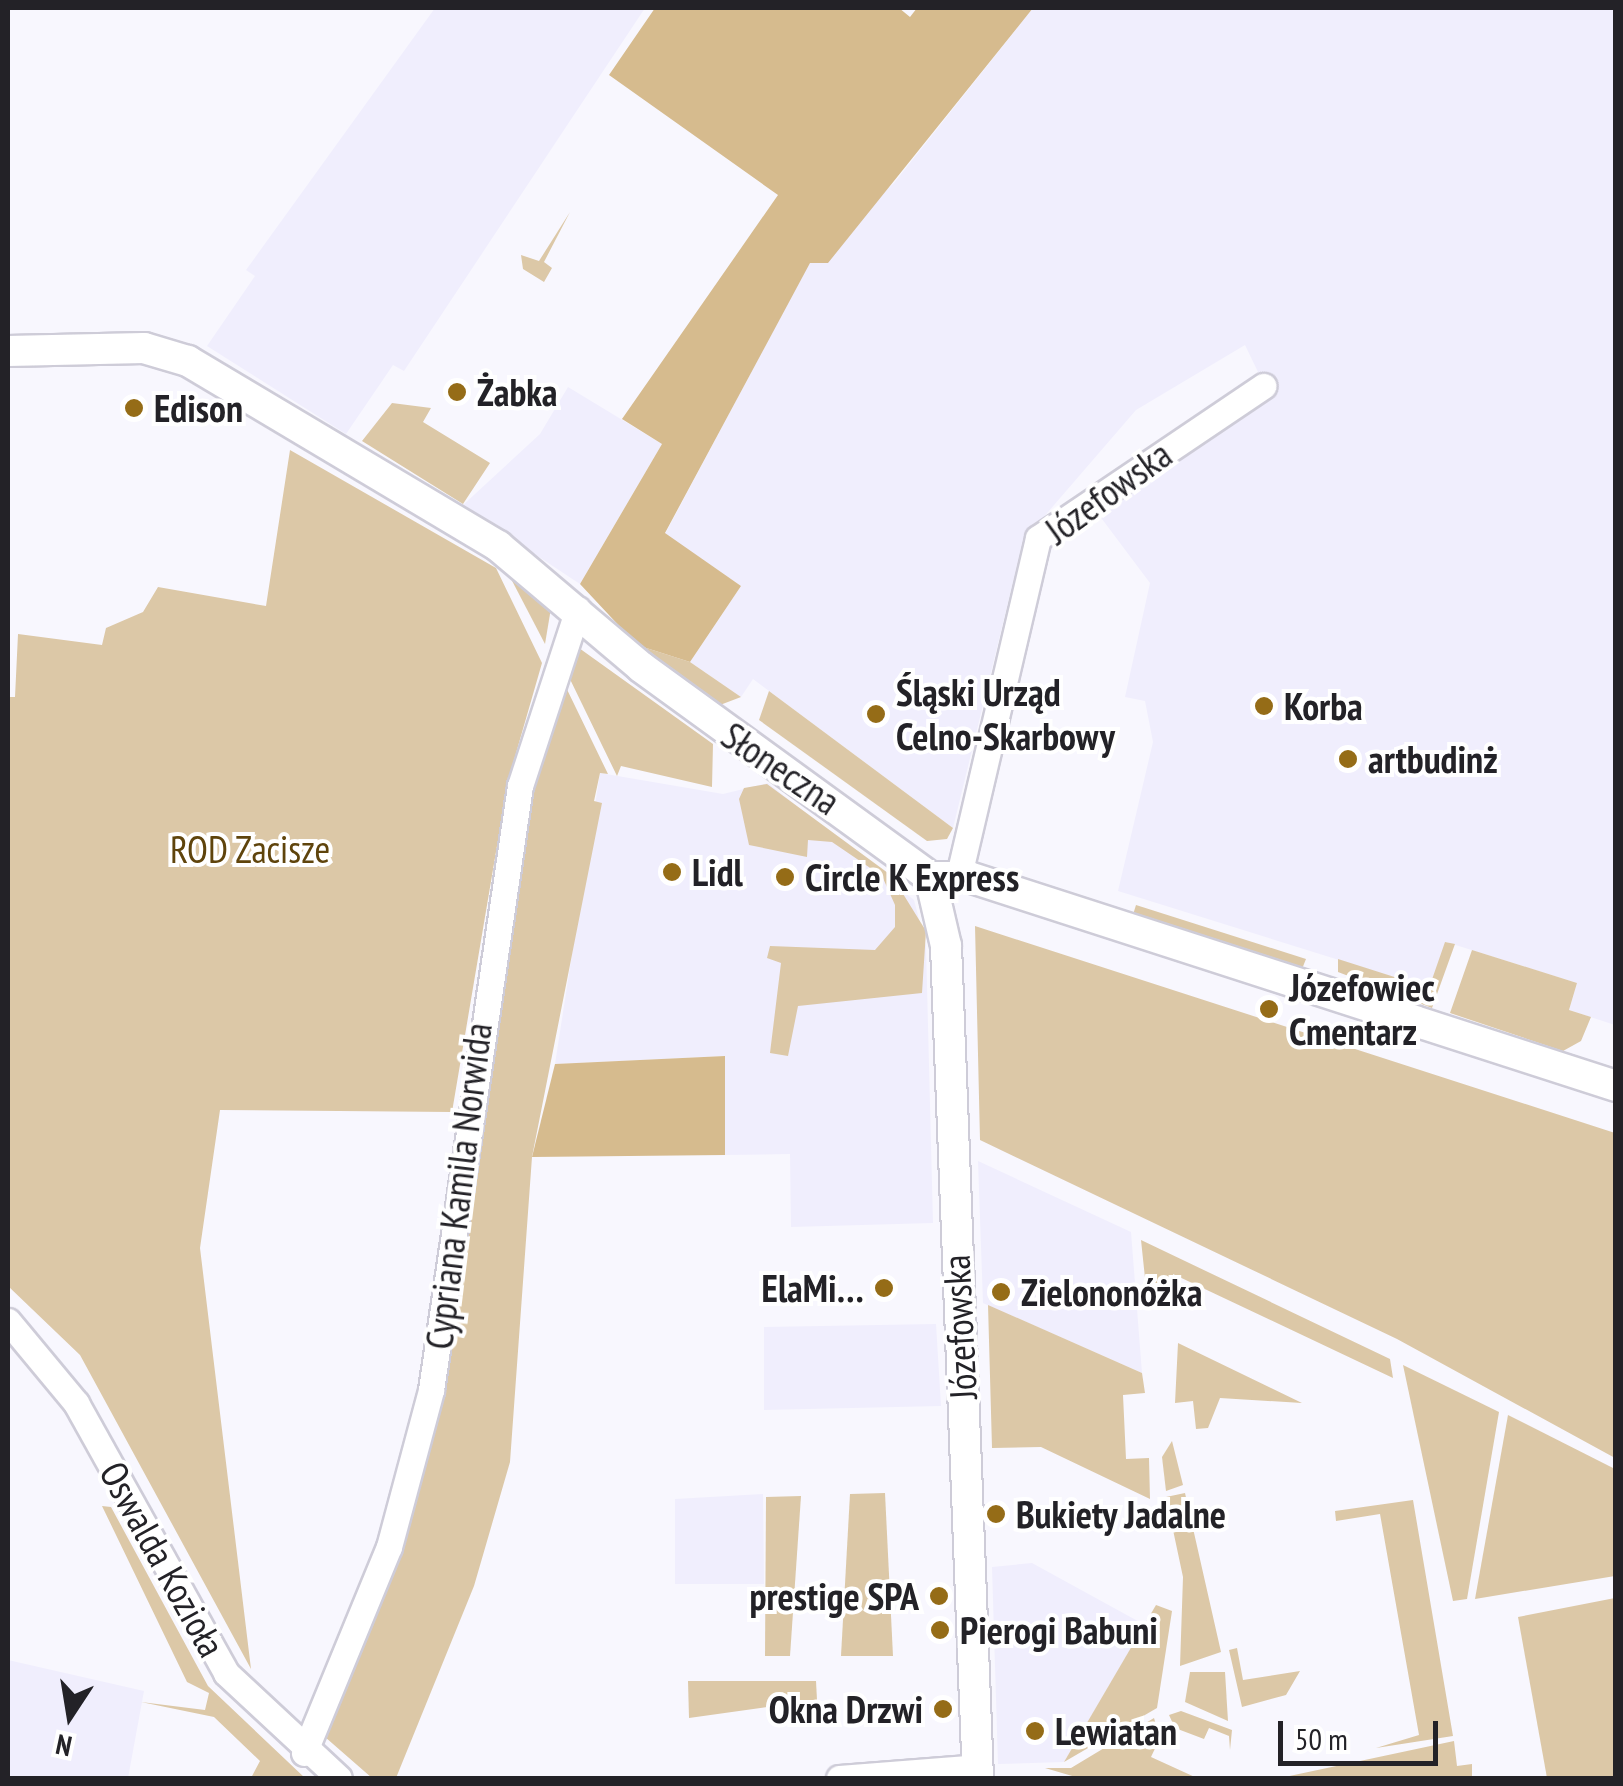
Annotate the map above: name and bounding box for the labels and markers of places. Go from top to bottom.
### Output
place label: Żabka [477,369,558,415]
marker: Żabka [446,381,468,403]
place label: Edison [154,385,243,431]
marker: Edison [123,397,145,419]
place label: Śląski Urząd Celno-Skarbowy [896,669,1115,758]
place label: Korba [1284,683,1363,729]
marker: Korba [1253,695,1275,717]
marker: Śląski Urząd Celno-Skarbowy [865,703,887,725]
place label: artbudinż [1368,736,1498,782]
marker: artbudinż [1337,748,1359,770]
place label: Lidl [692,849,743,895]
place label: Circle K Express [805,854,1020,900]
marker: Lidl [661,861,683,883]
marker: Circle K Express [774,866,796,888]
place label: Józefowiec Cmentarz [1289,964,1435,1054]
marker: Józefowiec Cmentarz [1258,998,1280,1020]
place label: ElaMi… [762,1265,864,1311]
place label: Zielononóżka [1021,1269,1202,1315]
marker: ElaMi… [873,1277,895,1299]
marker: Zielononóżka [990,1281,1012,1303]
place label: Bukiety Jadalne [1016,1491,1227,1537]
marker: Bukiety Jadalne [985,1503,1007,1525]
place label: prestige SPA [749,1573,919,1619]
marker: prestige SPA [928,1585,950,1607]
place label: Pierogi Babuni [960,1607,1158,1653]
marker: Pierogi Babuni [929,1619,951,1641]
place label: Okna Drzwi [769,1686,923,1732]
marker: Okna Drzwi [932,1698,954,1720]
place label: Lewiatan [1055,1708,1177,1754]
marker: Lewiatan [1024,1720,1046,1742]

